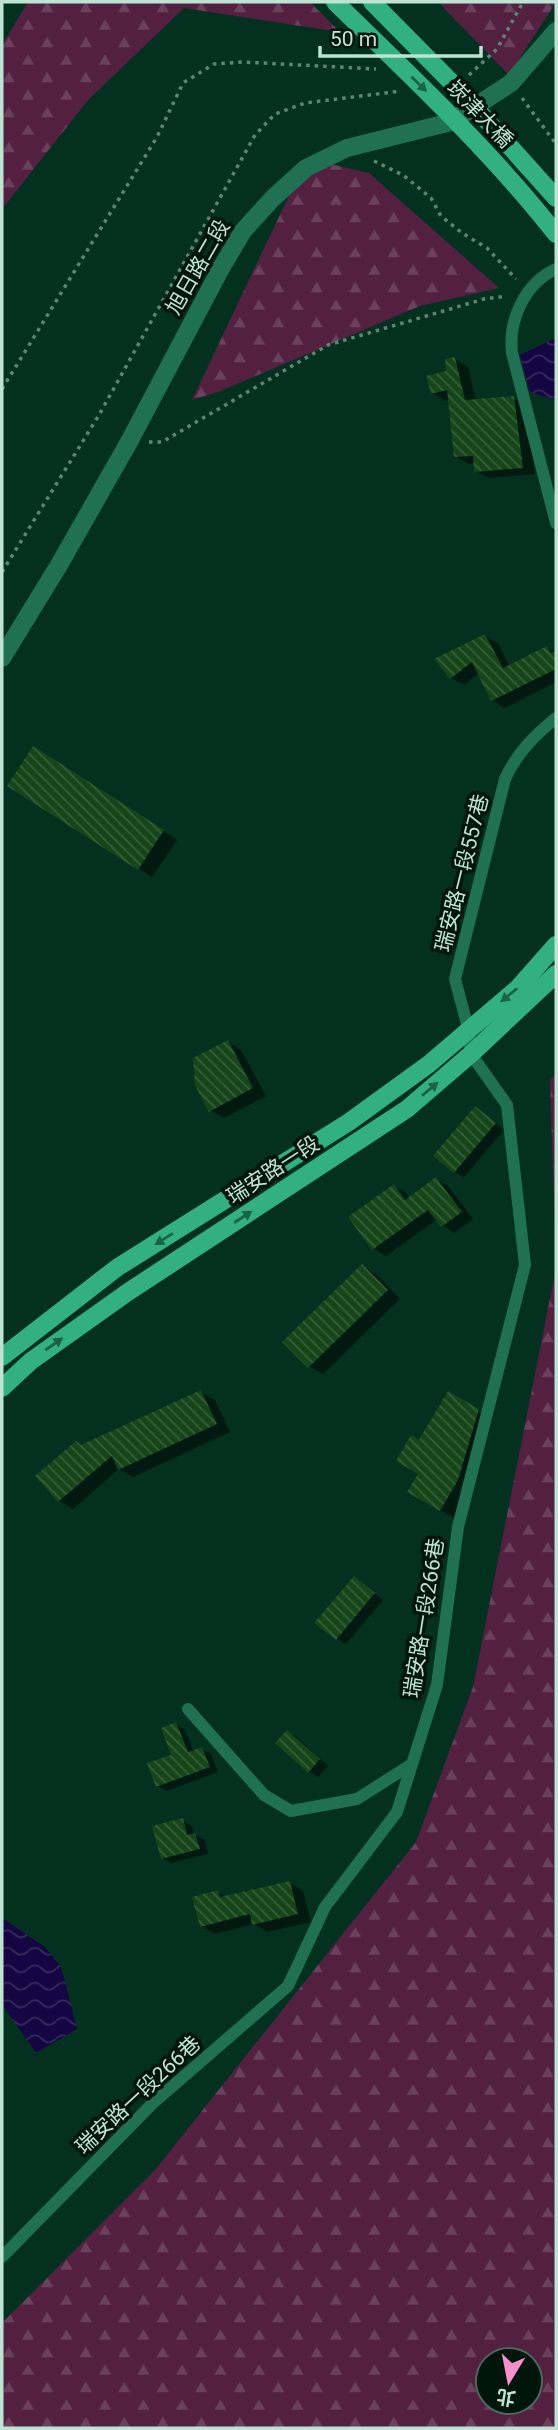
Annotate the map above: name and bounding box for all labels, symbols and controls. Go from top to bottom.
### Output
scale bar [320,14,481,58]
text: 50 m [330,27,377,51]
one-way arrow [410,75,427,91]
street label: 崁津大橋 [442,75,518,153]
street label: 旭日路二段 [161,216,235,318]
street label: 瑞安路一段557巷 [431,792,493,954]
one-way arrow [501,987,518,1002]
one-way arrow [422,1082,439,1097]
street label: 瑞安路一段 [222,1131,324,1209]
one-way arrow [233,1211,252,1224]
one-way arrow [154,1232,174,1245]
one-way arrow [45,1338,63,1352]
street label: 瑞安路一段266巷 [400,1536,448,1700]
street label: 瑞安路一段266巷 [71,2031,205,2159]
north arrow [474,2346,544,2416]
text: 北 [495,2384,517,2410]

